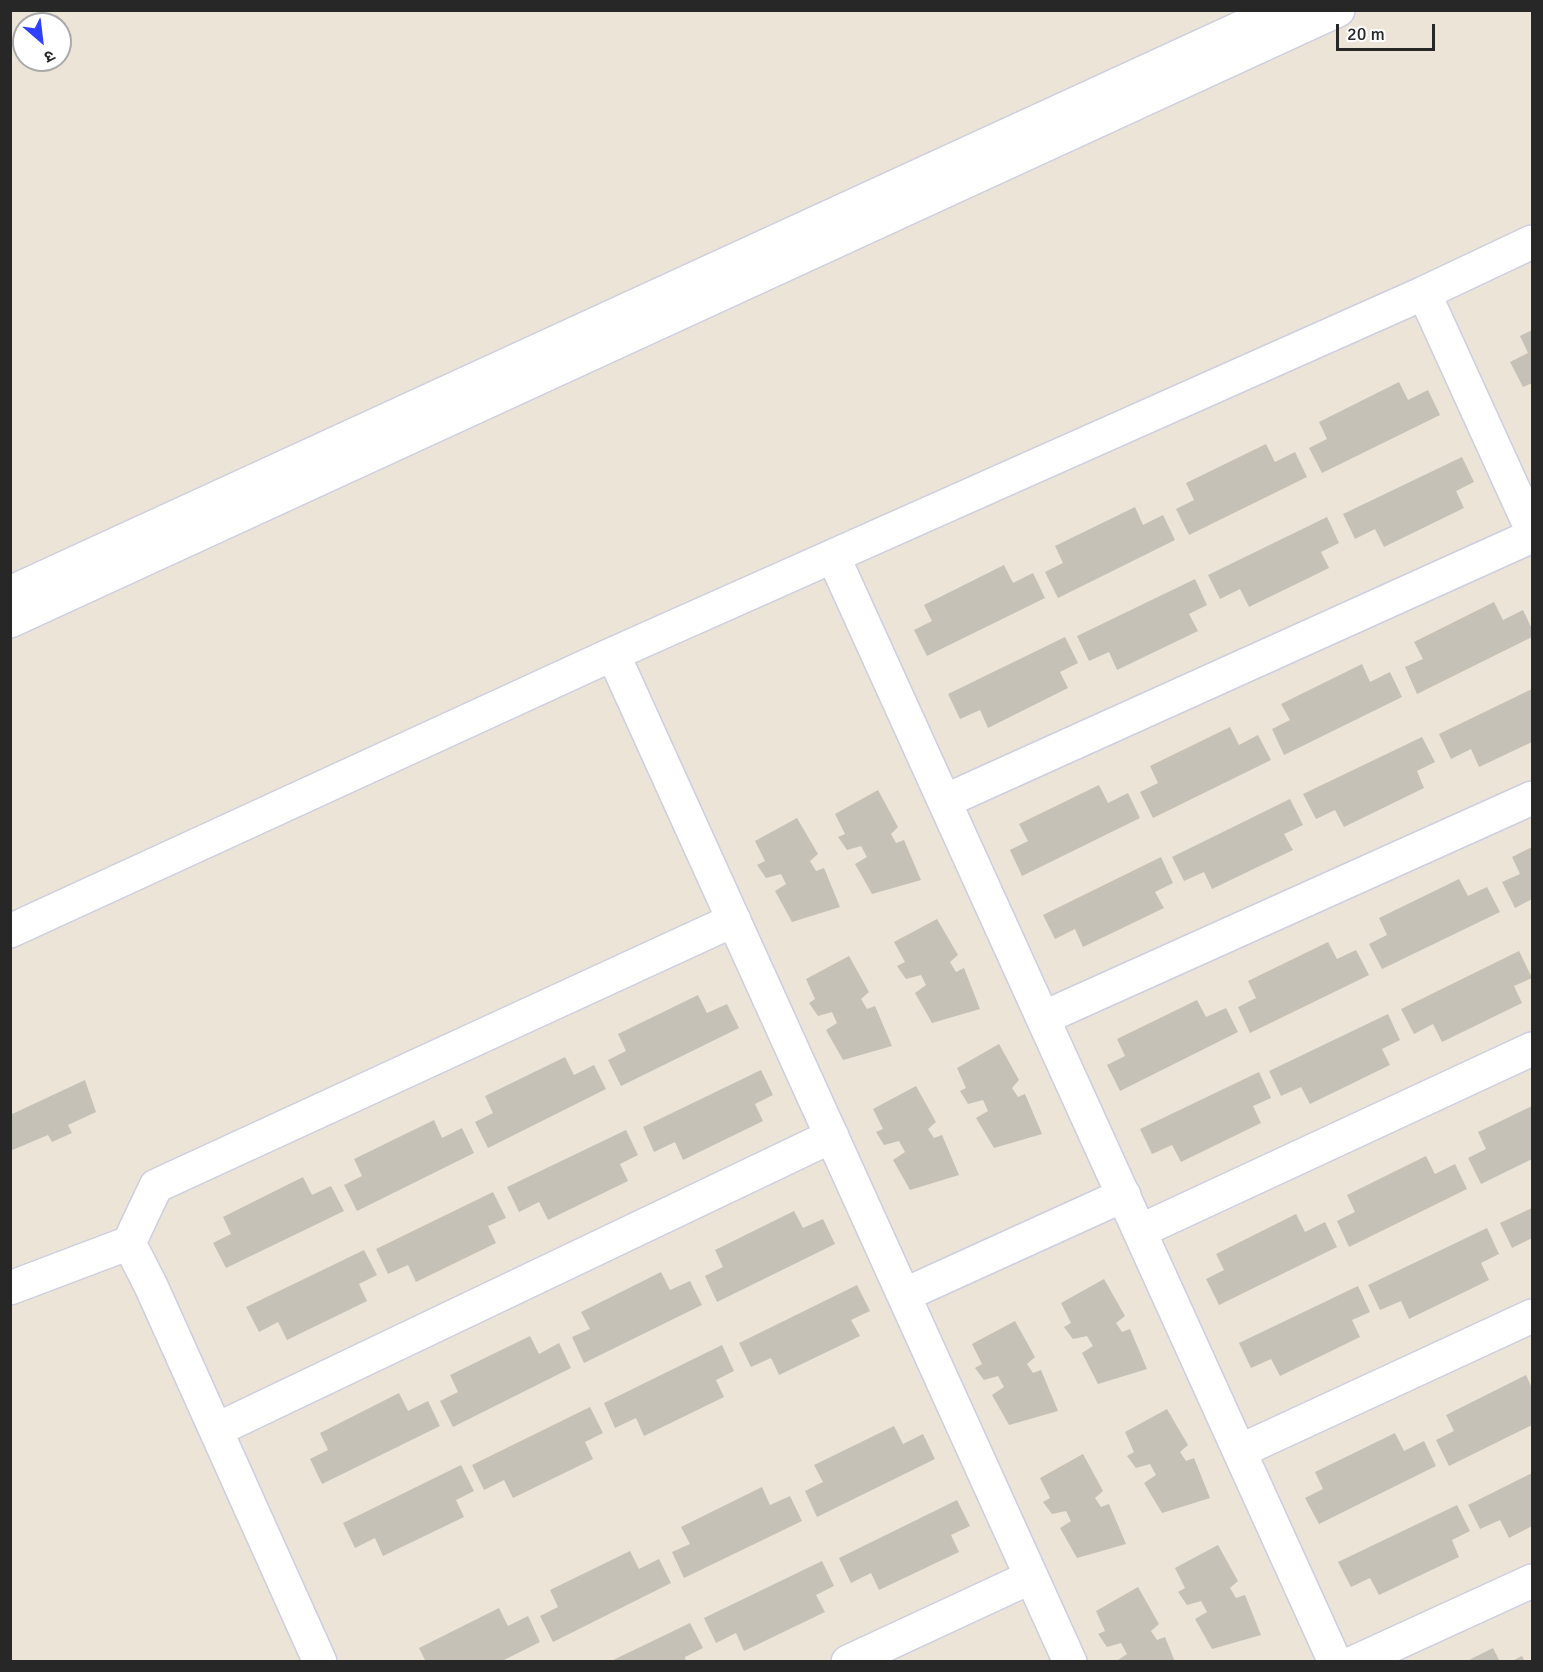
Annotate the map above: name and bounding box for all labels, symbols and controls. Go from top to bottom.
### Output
north arrow [12,12,72,72]
scale bar [1339,12,1438,50]
text: 20 m [1347,23,1385,45]
text: उ [41,45,58,67]

